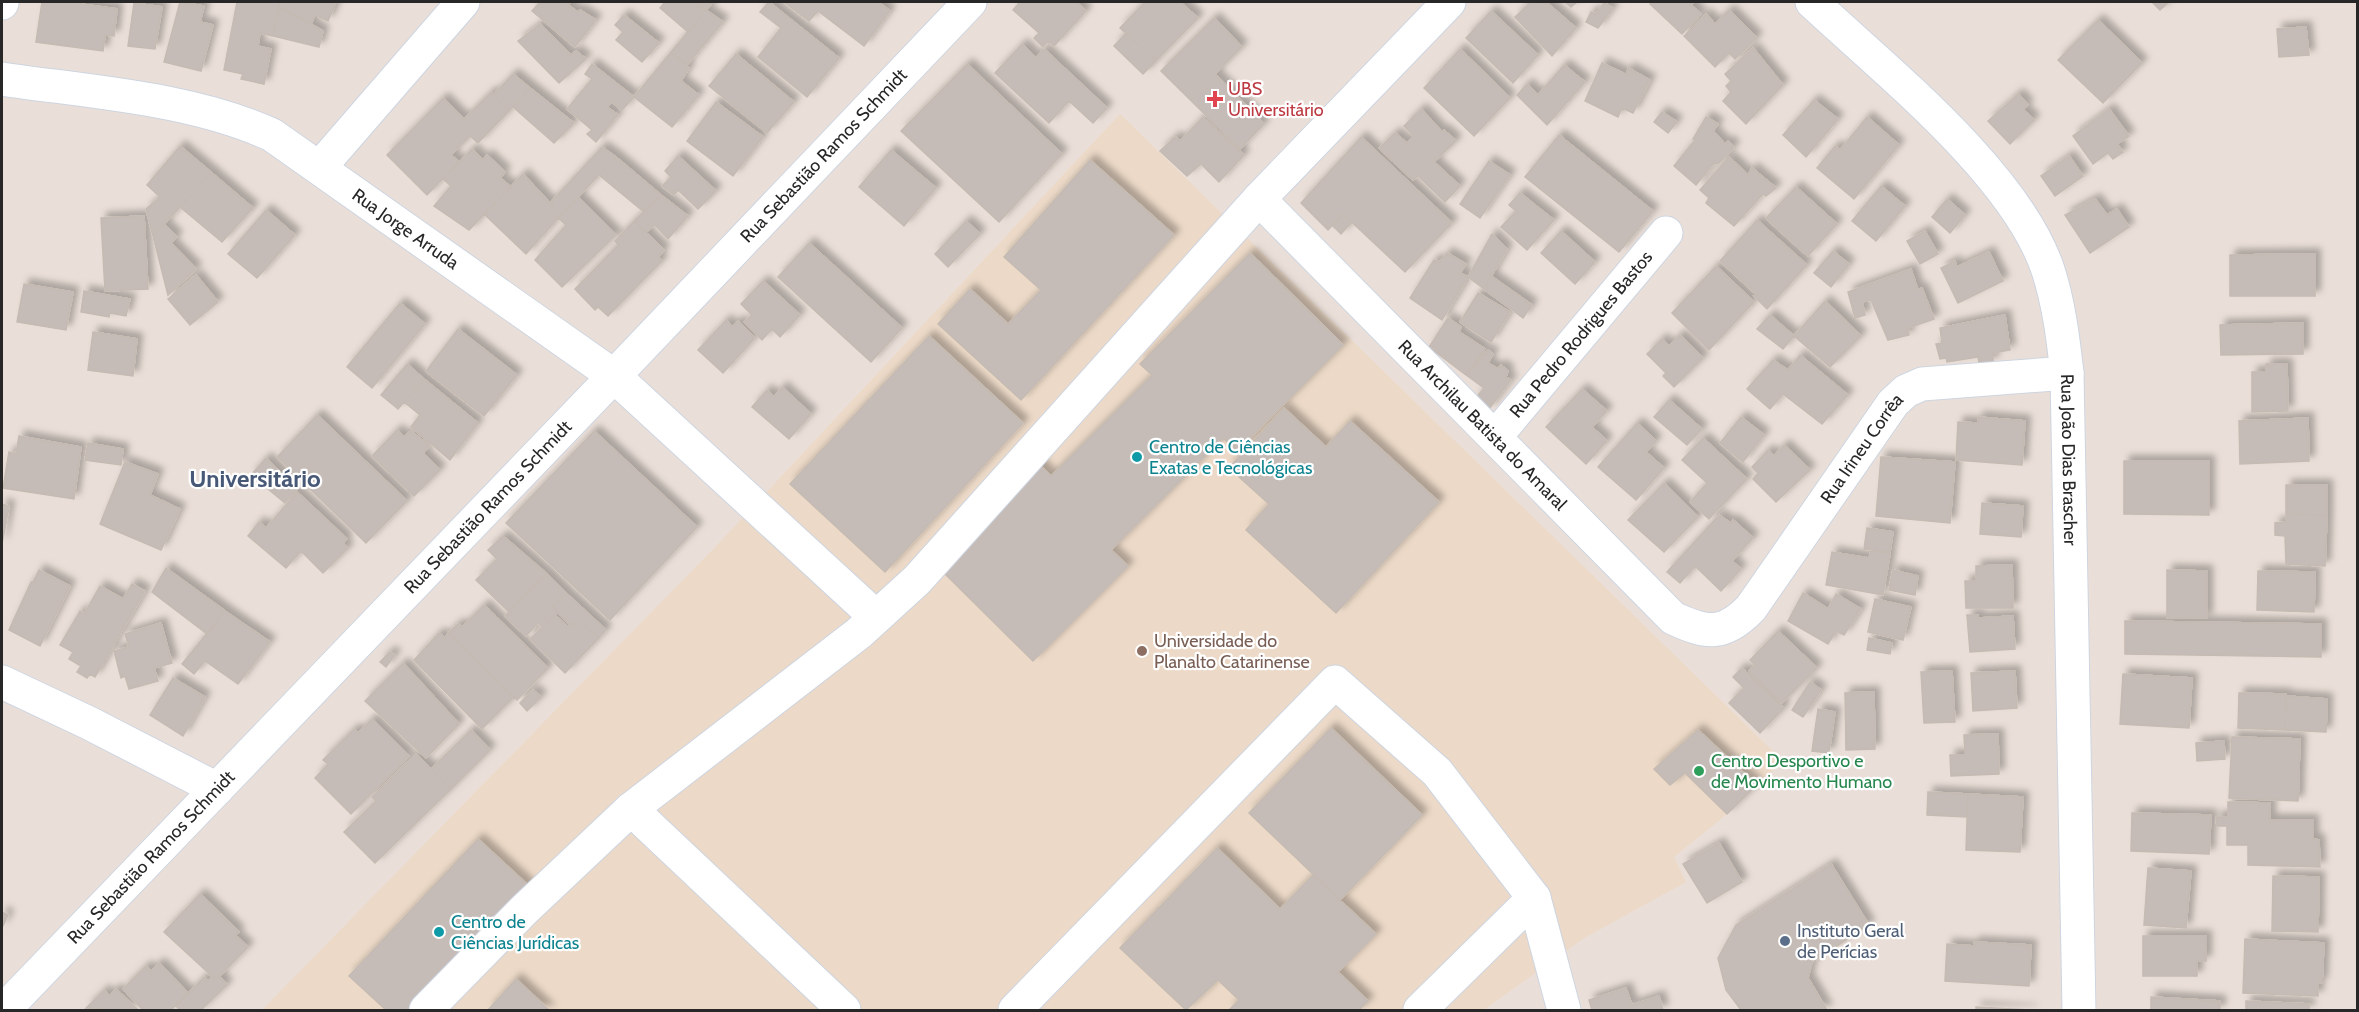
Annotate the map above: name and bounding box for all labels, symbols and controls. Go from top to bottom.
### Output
street label: Rua Sebastião Ramos Schmidt [736,64,912,247]
place label: UBS Universitário [1228,78,1324,121]
marker: UBS Universitário [1206,90,1224,108]
street label: Rua Jorge Arruda [348,184,463,274]
street label: Rua Pedro Rodrigues Bastos [1505,246,1657,422]
street label: Rua Archilau Batista do Amaral [1394,335,1572,516]
street label: Rua João Dias Brascher [2056,374,2081,546]
street label: Rua Irineu Corrêa [1816,388,1908,508]
street label: Rua Sebastião Ramos Schmidt [400,416,576,598]
place label: Centro de Ciências Exatas e Tecnológicas [1149,436,1312,479]
marker: Centro de Ciências Exatas e Tecnológicas [1130,450,1144,464]
district label: Universitário [189,464,321,493]
place label: Universidade do Planalto Catarinense [1154,630,1310,673]
marker: Universidade do Planalto Catarinense [1135,644,1149,658]
place label: Centro Desportivo e de Movimento Humano [1711,750,1892,793]
marker: Centro Desportivo e de Movimento Humano [1692,764,1706,778]
street label: Rua Sebastião Ramos Schmidt [63,766,239,948]
place label: Centro de Ciências Jurídicas [451,911,579,954]
place label: Instituto Geral de Perícias [1797,920,1905,963]
marker: Centro de Ciências Jurídicas [432,925,446,939]
marker: Instituto Geral de Perícias [1778,934,1792,948]

